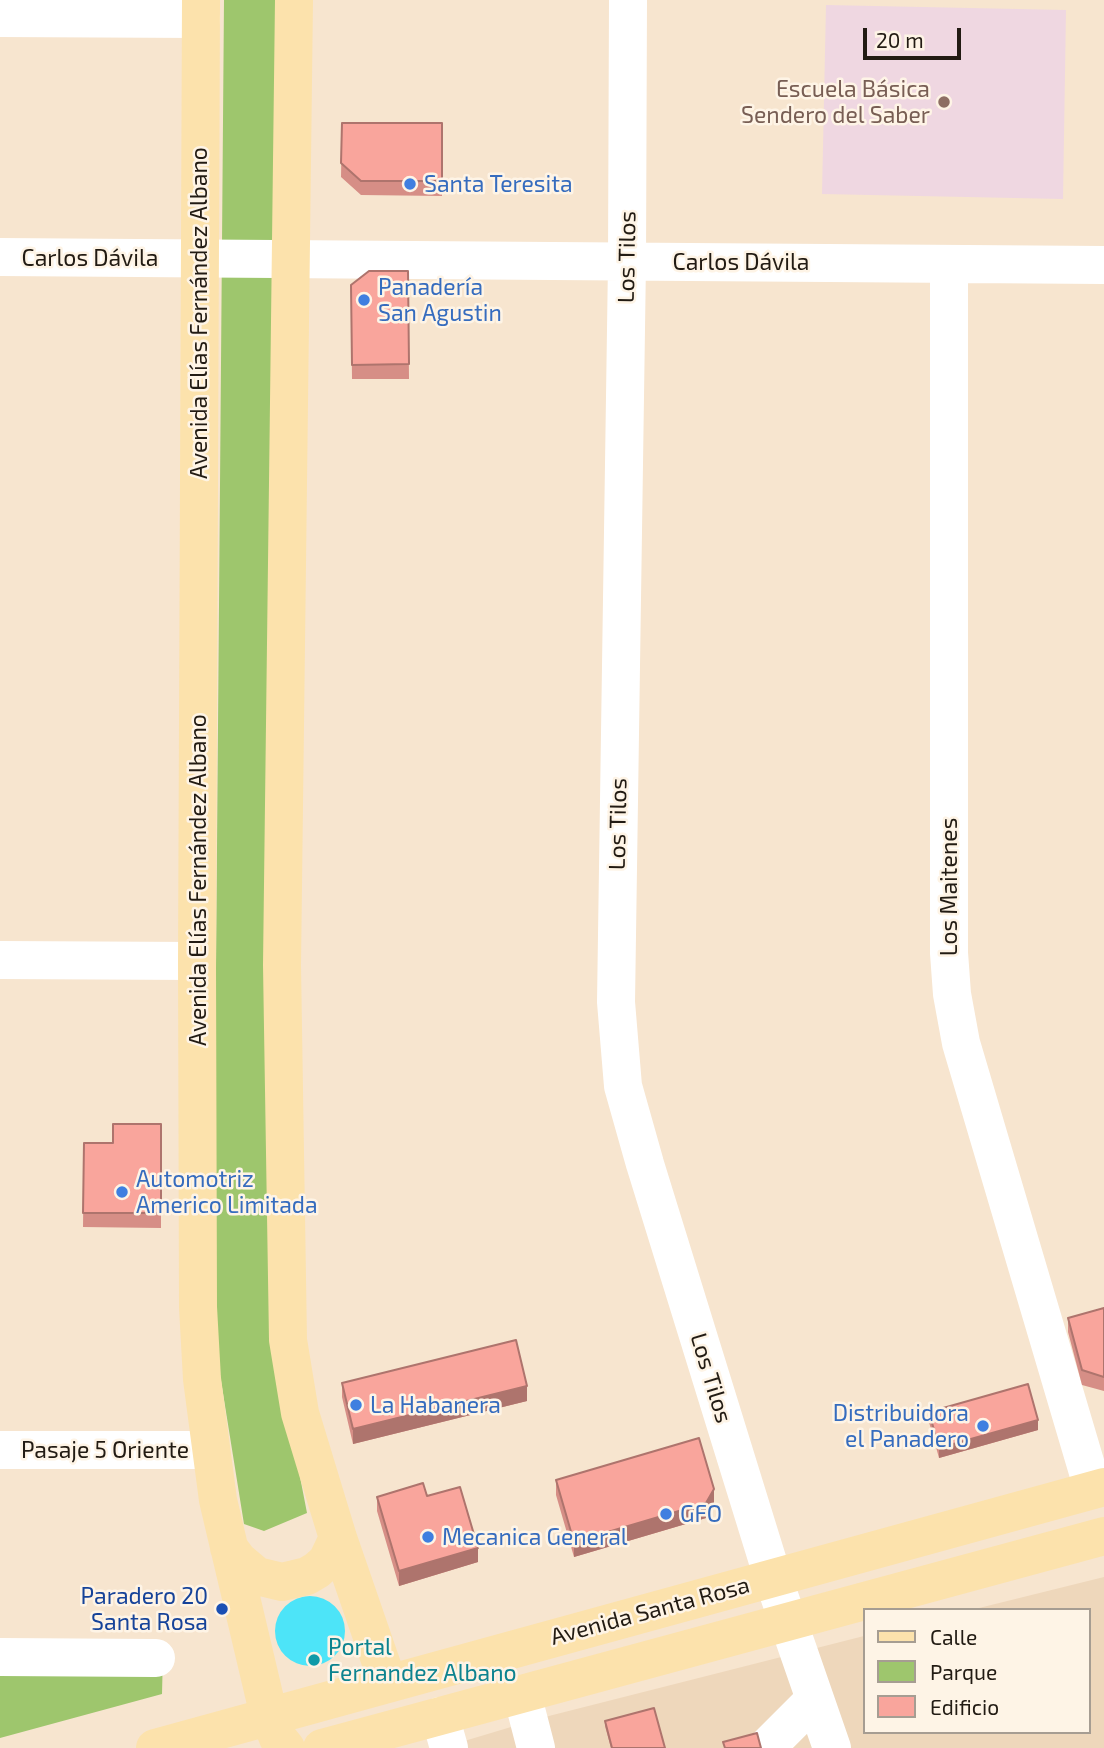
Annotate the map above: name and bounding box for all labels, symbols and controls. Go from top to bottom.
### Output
scale bar [866,14,964,58]
text: 20 m [876,27,924,52]
place label: Escuela Básica Sendero del Saber [741,75,930,129]
marker: Escuela Básica Sendero del Saber [936,94,952,110]
street label: Avenida Elías Fernández Albano [185,147,213,479]
place label: Santa Teresita [424,170,573,198]
marker: Santa Teresita [402,176,418,192]
street label: Los Tilos [612,211,642,303]
street label: Carlos Dávila [22,244,158,272]
street label: Carlos Dávila [673,248,809,276]
place label: Panadería San Agustin [378,273,502,327]
marker: Panadería San Agustin [356,292,372,308]
street label: Avenida Elías Fernández Albano [184,714,212,1046]
street label: Los Tilos [603,778,633,870]
street label: Los Maitenes [935,818,963,956]
place label: Automotriz Americo Limitada [136,1165,318,1219]
marker: Automotriz Americo Limitada [114,1184,130,1200]
street label: Los Tilos [684,1330,738,1426]
place label: La Habanera [370,1391,501,1419]
marker: La Habanera [348,1397,364,1413]
place label: Distribuidora el Panadero [833,1399,969,1453]
marker: Distribuidora el Panadero [975,1418,991,1434]
street label: Pasaje 5 Oriente [21,1436,189,1464]
place label: GFO [680,1500,722,1528]
marker: GFO [658,1506,674,1522]
place label: Mecanica General [442,1523,628,1551]
marker: Mecanica General [420,1529,436,1545]
street label: Avenida Santa Rosa [547,1571,753,1651]
place label: Paradero 20 Santa Rosa [81,1582,208,1636]
marker: Paradero 20 Santa Rosa [214,1601,230,1617]
legend [862,1608,1090,1734]
text: Calle [930,1624,977,1649]
place label: Portal Fernandez Albano [328,1633,517,1687]
marker: Portal Fernandez Albano [306,1652,322,1668]
text: Parque [930,1659,997,1684]
text: Edificio [930,1694,999,1719]

